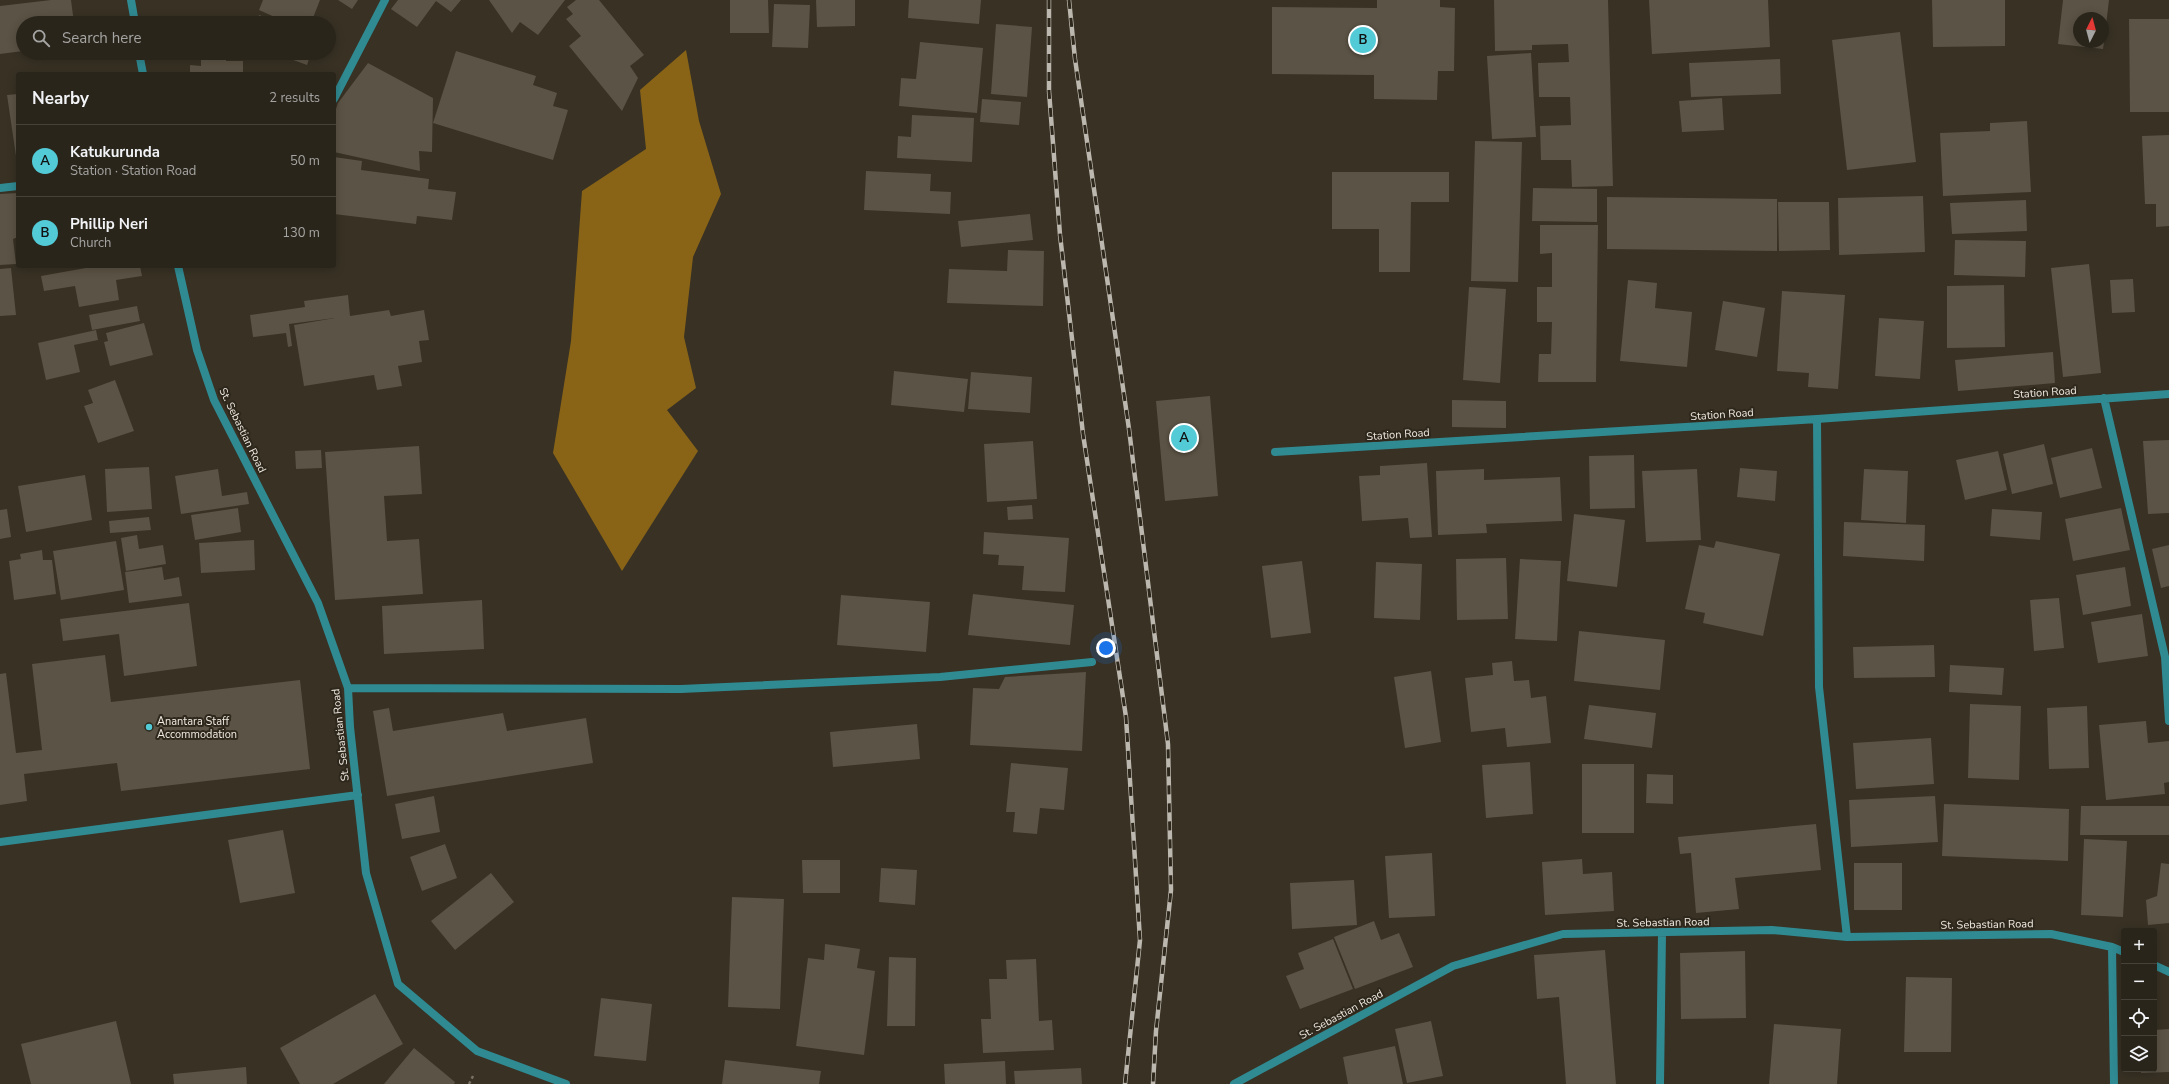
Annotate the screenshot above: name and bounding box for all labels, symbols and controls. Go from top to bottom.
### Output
north arrow [2073,12,2109,48]
search box [16,16,336,60]
pin: B [1350,25,1376,55]
icon: search [30,27,52,49]
text: Search here [62,28,142,48]
text: Nearby [32,87,89,110]
text: 2 results [269,89,320,107]
text: Katukurunda [70,142,160,162]
text: A [40,152,50,170]
text: 50 m [290,152,320,170]
text: Station · Station Road [70,162,196,180]
text: Phillip Neri [70,214,148,234]
text: B [41,224,49,242]
text: 130 m [282,224,320,242]
text: Church [70,234,111,252]
street label: Station Road [2013,383,2077,402]
street label: St. Sebastian Road [215,385,270,475]
street label: Station Road [1690,405,1754,424]
pin: A [1171,423,1197,453]
street label: Station Road [1366,425,1430,444]
your location [1096,638,1116,658]
street label: St. Sebastian Road [328,688,353,782]
place label: Anantara Staff Accommodation [157,714,237,742]
marker: Anantara Staff Accommodation [144,722,154,732]
street label: St. Sebastian Road [1616,914,1710,931]
street label: St. Sebastian Road [1940,916,2034,933]
map controls [2121,928,2157,1072]
button: + [2121,928,2157,964]
button: − [2121,964,2157,1000]
street label: St. Sebastian Road [1297,986,1386,1043]
button: locate [2121,1000,2157,1036]
button: layers [2121,1036,2157,1072]

